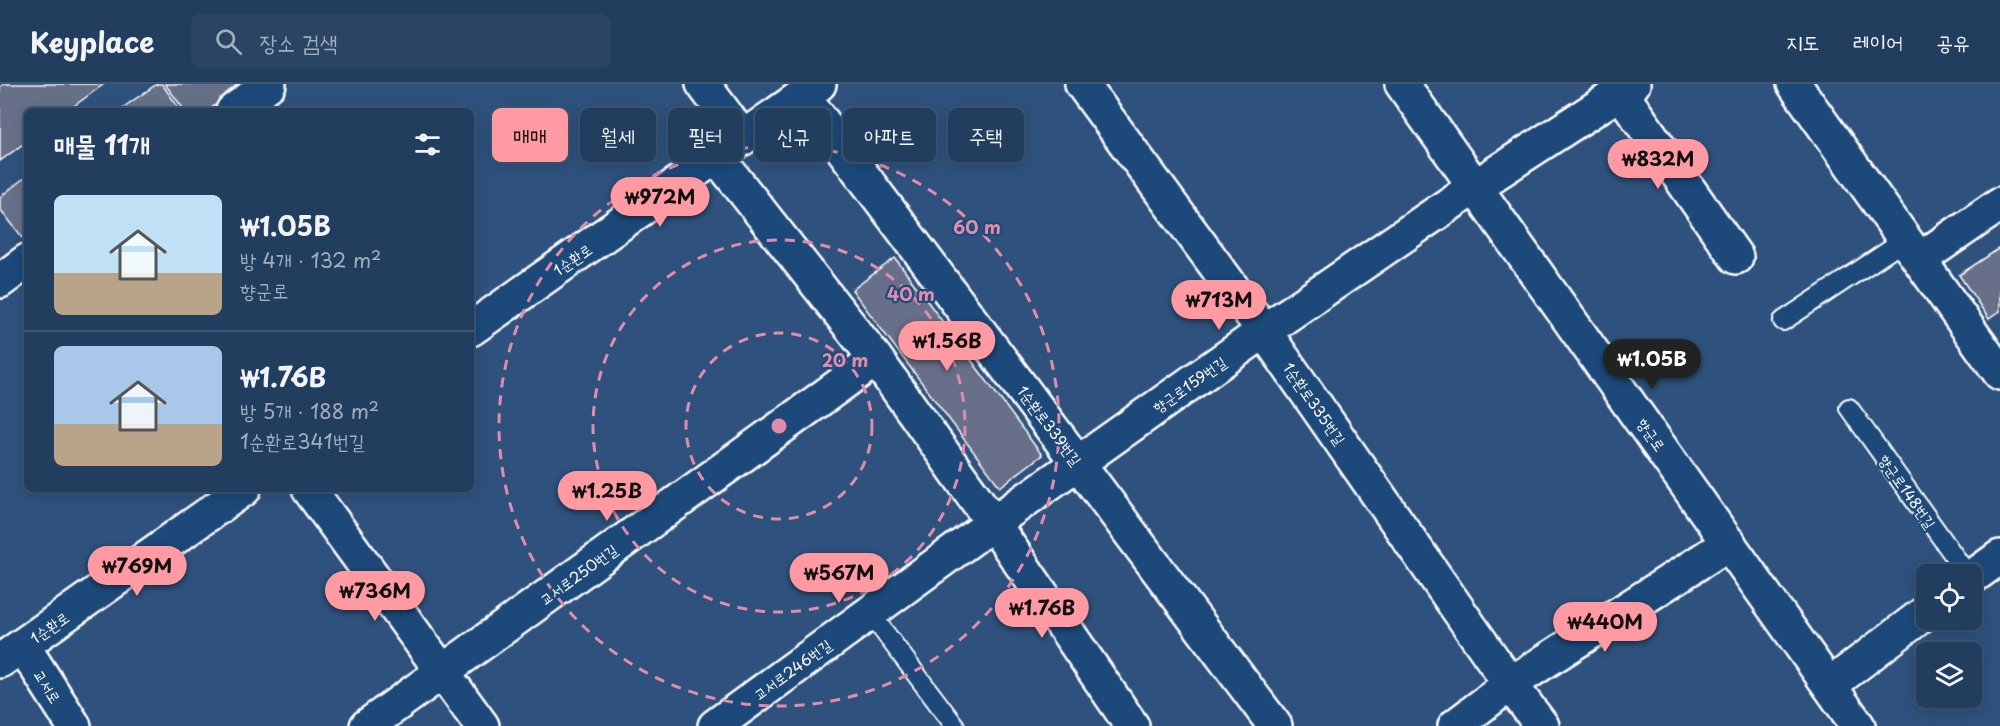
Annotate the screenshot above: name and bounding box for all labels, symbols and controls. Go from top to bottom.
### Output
search box [191,14,611,68]
text: Keyplace [30,20,155,63]
icon: search [212,25,245,58]
text: 장소 검색 [260,25,338,58]
text: 지도 [1786,25,1820,57]
text: 레이어 [1853,25,1903,57]
text: 공유 [1936,25,1970,57]
chip: 매매 [492,108,568,162]
chip: 월세 [580,108,656,162]
chip: 필터 [668,108,743,162]
chip: 신규 [755,108,831,162]
chip: 아파트 [843,108,936,162]
chip: 주택 [948,108,1024,162]
text: 매물 11개 [54,125,150,164]
icon: filters [411,128,444,161]
pin: ₩832M [1616,139,1700,190]
text: ₩832M [1622,143,1694,173]
pin: ₩972M [618,177,702,228]
text: ₩972M [625,181,695,211]
text: ₩1.05B [240,206,331,245]
text: 60 m [953,213,1001,240]
icon: home [102,219,174,291]
street label: 1순환로 [548,237,596,281]
text: 방 4개 · 132 m² [240,245,381,275]
text: 향군로 [240,275,288,305]
text: 40 m [887,280,935,307]
pin: ₩713M [1177,280,1261,331]
text: ₩713M [1185,284,1253,314]
pin: ₩1.56B [898,321,996,372]
text: ₩1.56B [912,325,982,355]
pin: ₩1.05B [1603,339,1701,390]
text: ₩1.05B [1617,343,1687,373]
text: 20 m [822,346,868,373]
street label: 향군로159번길 [1148,350,1230,418]
text: ₩1.76B [240,357,326,396]
street label: 1순환로335번길 [1278,357,1352,449]
icon: home [102,370,174,442]
street label: 1순환로339번길 [1012,380,1088,470]
text: 방 5개 · 188 m² [240,396,379,426]
street label: 향군로 [1632,413,1672,455]
centre of rings [769,416,789,436]
text: 1순환로341번길 [240,426,365,456]
street label: 향군로148번길 [1874,449,1942,533]
pin: ₩1.25B [558,471,656,522]
text: ₩1.25B [572,475,642,505]
street label: 교서로250번길 [534,538,622,610]
pin: ₩769M [95,546,179,597]
text: ₩769M [102,550,172,580]
pin: ₩567M [797,553,881,604]
text: ₩567M [804,557,874,587]
map controls [1916,564,1982,708]
button: locate [1916,564,1982,630]
pin: ₩736M [333,571,417,622]
text: ₩736M [339,575,411,605]
pin: ₩1.76B [993,588,1091,639]
text: ₩1.76B [1009,592,1075,622]
pin: ₩440M [1563,602,1647,653]
street label: 1순환로 [25,605,73,649]
text: ₩440M [1567,606,1643,636]
street label: 교서로246번길 [748,633,836,705]
button: layers [1916,642,1982,708]
street label: 교서로 [29,665,67,707]

